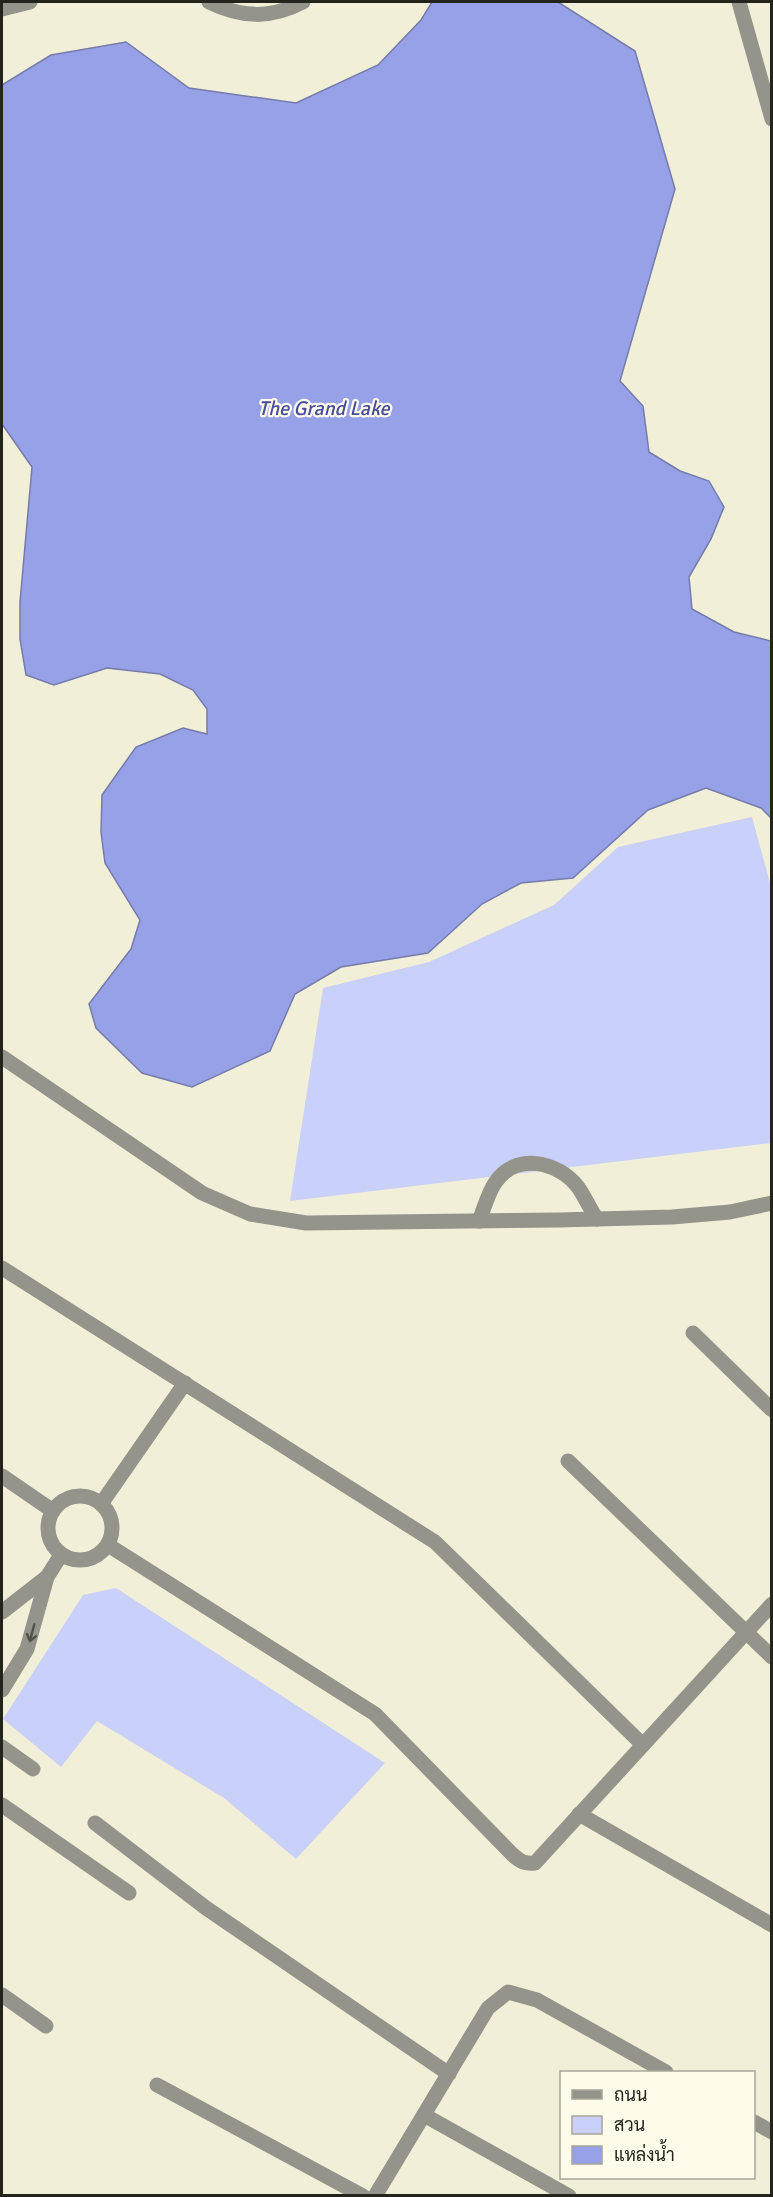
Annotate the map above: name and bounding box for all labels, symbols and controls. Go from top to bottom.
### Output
water label: The Grand Lake [258,396,391,421]
one-way arrow [26,1623,37,1642]
legend [560,2071,755,2179]
text: ถนน [614,2084,647,2106]
text: สวน [614,2114,645,2136]
text: แหล่งน้ำ [614,2139,675,2166]

